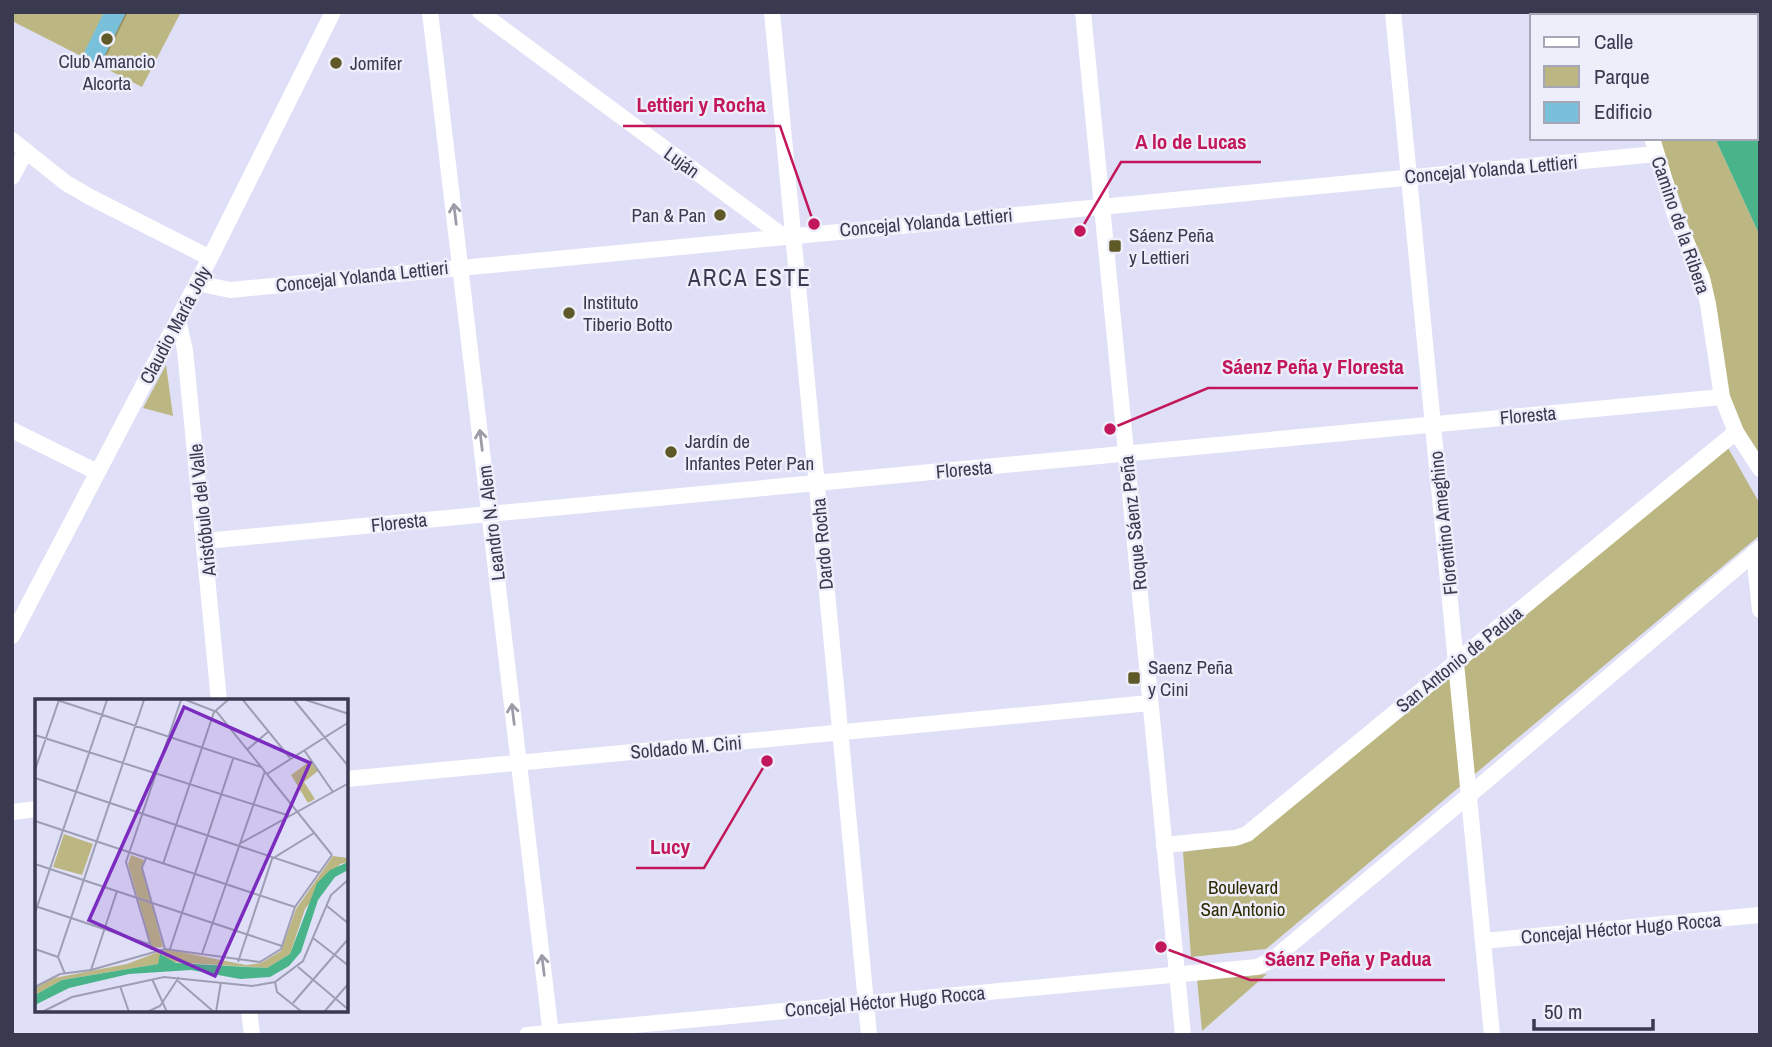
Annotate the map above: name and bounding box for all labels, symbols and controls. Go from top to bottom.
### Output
legend [1530,14,1758,140]
text: Calle [1594,27,1633,56]
marker: Club Amancio Alcorta [99,31,115,47]
place label: Club Amancio Alcorta [59,48,156,96]
place label: Jomifer [350,50,403,76]
marker: Jomifer [328,55,344,71]
text: Parque [1594,62,1650,91]
callout: Lettieri y Rocha [623,84,780,126]
text: Lettieri y Rocha [636,90,766,119]
text: Edificio [1594,97,1652,126]
callout: A lo de Lucas [1121,120,1261,162]
text: A lo de Lucas [1135,127,1247,156]
street label: Luján [659,140,705,184]
street label: Concejal Yolanda Lettieri [1403,148,1579,190]
street label: Camino de la Ribera [1645,153,1717,298]
street label: Concejal Yolanda Lettieri [838,201,1014,243]
place label: Pan & Pan [632,202,706,228]
one-way arrow [448,203,461,226]
marker: Pan & Pan [712,207,728,223]
place label: Sáenz Peña y Lettieri [1129,222,1214,270]
marker: Sáenz Peña y Lettieri [1107,238,1123,254]
street label: Concejal Yolanda Lettieri [274,254,450,298]
street label: Claudio María Joly [133,261,217,388]
district label: ARCA ESTE [687,262,812,293]
place label: Instituto Tiberio Botto [583,289,673,337]
marker: Instituto Tiberio Botto [561,305,577,321]
callout: Sáenz Peña y Floresta [1208,346,1418,388]
text: Sáenz Peña y Floresta [1222,352,1404,381]
street label: Floresta [1499,400,1557,430]
place label: Jardín de Infantes Peter Pan [685,428,814,476]
one-way arrow [475,429,488,452]
street label: Aristóbulo del Valle [182,442,222,579]
marker: Jardín de Infantes Peter Pan [663,444,679,460]
street label: Florentino Ameghino [1423,450,1463,596]
street label: Floresta [935,454,993,484]
street label: Roque Sáenz Peña [1113,454,1153,592]
street label: Leandro N. Alem [471,464,511,582]
street label: Dardo Rocha [805,497,839,591]
street label: Floresta [370,506,429,538]
street label: San Antonio de Padua [1390,600,1528,718]
place label: Saenz Peña y Cini [1148,654,1233,702]
marker: Saenz Peña y Cini [1126,670,1142,686]
inset map [35,699,348,1012]
one-way arrow [507,704,520,726]
street label: Soldado M. Cini [629,729,743,765]
callout: Lucy [636,826,704,868]
text: Lucy [650,832,691,861]
park label: Boulevard San Antonio [1201,874,1285,922]
street label: Concejal Héctor Hugo Rocca [1520,906,1723,950]
callout: Sáenz Peña y Padua [1250,938,1445,980]
text: Sáenz Peña y Padua [1265,944,1432,973]
one-way arrow [536,954,549,977]
street label: Concejal Héctor Hugo Rocca [784,979,987,1023]
scale bar [1534,988,1653,1032]
text: 50 m [1544,997,1582,1026]

